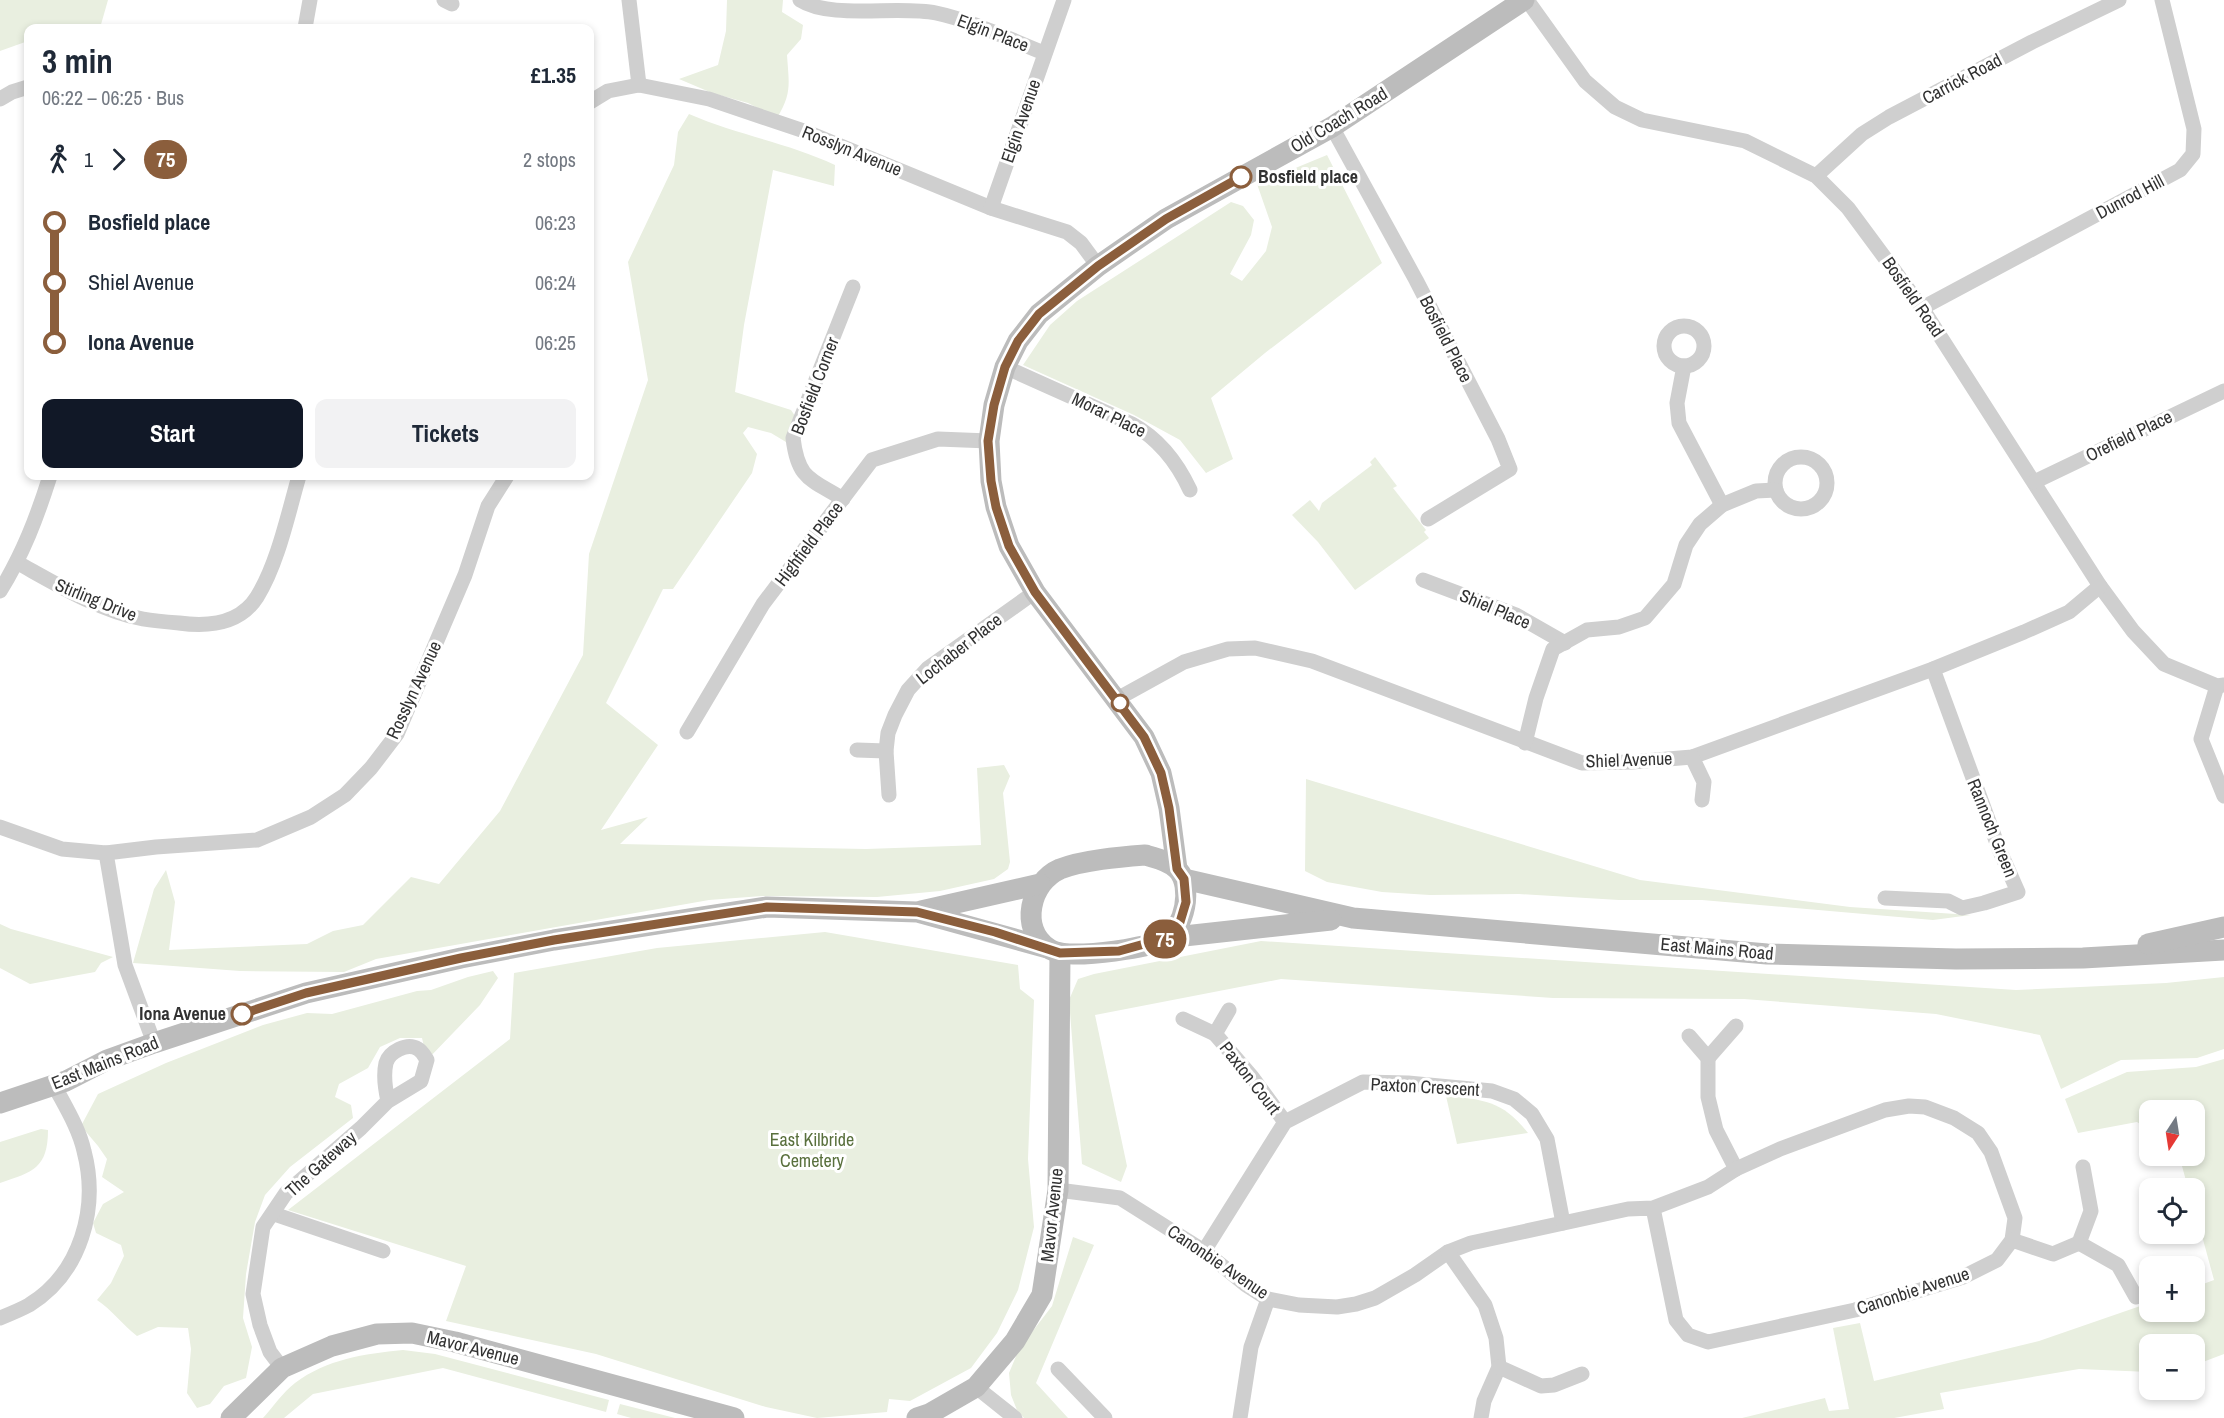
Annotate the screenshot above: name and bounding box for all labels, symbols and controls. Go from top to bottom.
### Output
street label: Elgin Place [954,7,1033,58]
text: 3 min [42,39,113,83]
street label: Carrick Road [1918,47,2006,110]
text: £1.35 [531,60,576,90]
street label: Elgin Avenue [995,76,1046,166]
street label: Old Coach Road [1286,81,1392,158]
text: 06:22 – 06:25 · Bus [42,84,184,111]
street label: Rosslyn Avenue [799,119,906,182]
icon: walk [42,143,75,176]
icon: forward [102,143,135,176]
text: 75 [156,145,175,174]
text: 1 [84,146,93,173]
text: 2 stops [523,146,576,173]
place label: Bosfield place [1258,164,1358,189]
marker: Bosfield place [1230,166,1252,188]
street label: Dunrod Hill [2091,168,2168,225]
text: Bosfield place [88,207,210,237]
text: 06:23 [535,209,576,236]
street label: Bosfield Road [1877,252,1950,342]
text: Shiel Avenue [88,267,194,297]
text: 06:24 [535,269,576,296]
street label: Bosfield Place [1414,291,1479,386]
text: Iona Avenue [88,327,194,357]
text: 06:25 [535,329,576,356]
street label: Bosfield Corner [784,333,845,438]
street label: Morar Place [1068,386,1150,443]
button: Start [42,399,303,468]
button: Tickets [315,399,576,468]
street label: Orefield Place [2081,404,2176,467]
street label: Highfield Place [768,496,849,591]
street label: Stirling Drive [52,572,141,627]
street label: Shiel Place [1456,582,1534,635]
street label: Lochaber Place [911,607,1007,690]
street label: Rosslyn Avenue [380,637,447,743]
unlabelled marker [1111,694,1129,712]
street label: Shiel Avenue [1585,745,1673,774]
street label: Rannoch Green [1961,775,2024,881]
line badge: 75 [1138,920,1192,958]
text: 75 [1155,925,1175,954]
street label: East Mains Road [1660,931,1775,966]
place label: Iona Avenue [139,1001,226,1026]
marker: Iona Avenue [231,1003,253,1025]
street label: East Mains Road [48,1030,162,1095]
street label: Paxton Court [1214,1036,1287,1119]
street label: Paxton Crescent [1370,1071,1480,1102]
north arrow [2139,1100,2205,1166]
map controls [2139,1100,2205,1400]
street label: The Gateway [280,1125,362,1202]
park label: East Kilbride Cemetery [770,1127,854,1173]
street label: Mavor Avenue [1034,1167,1069,1263]
button: locate [2139,1178,2205,1244]
street label: Canonbie Avenue [1163,1218,1274,1305]
button: + [2139,1256,2205,1322]
street label: Canonbie Avenue [1853,1261,1972,1321]
street label: Mavor Avenue [424,1324,522,1371]
button: − [2139,1334,2205,1400]

